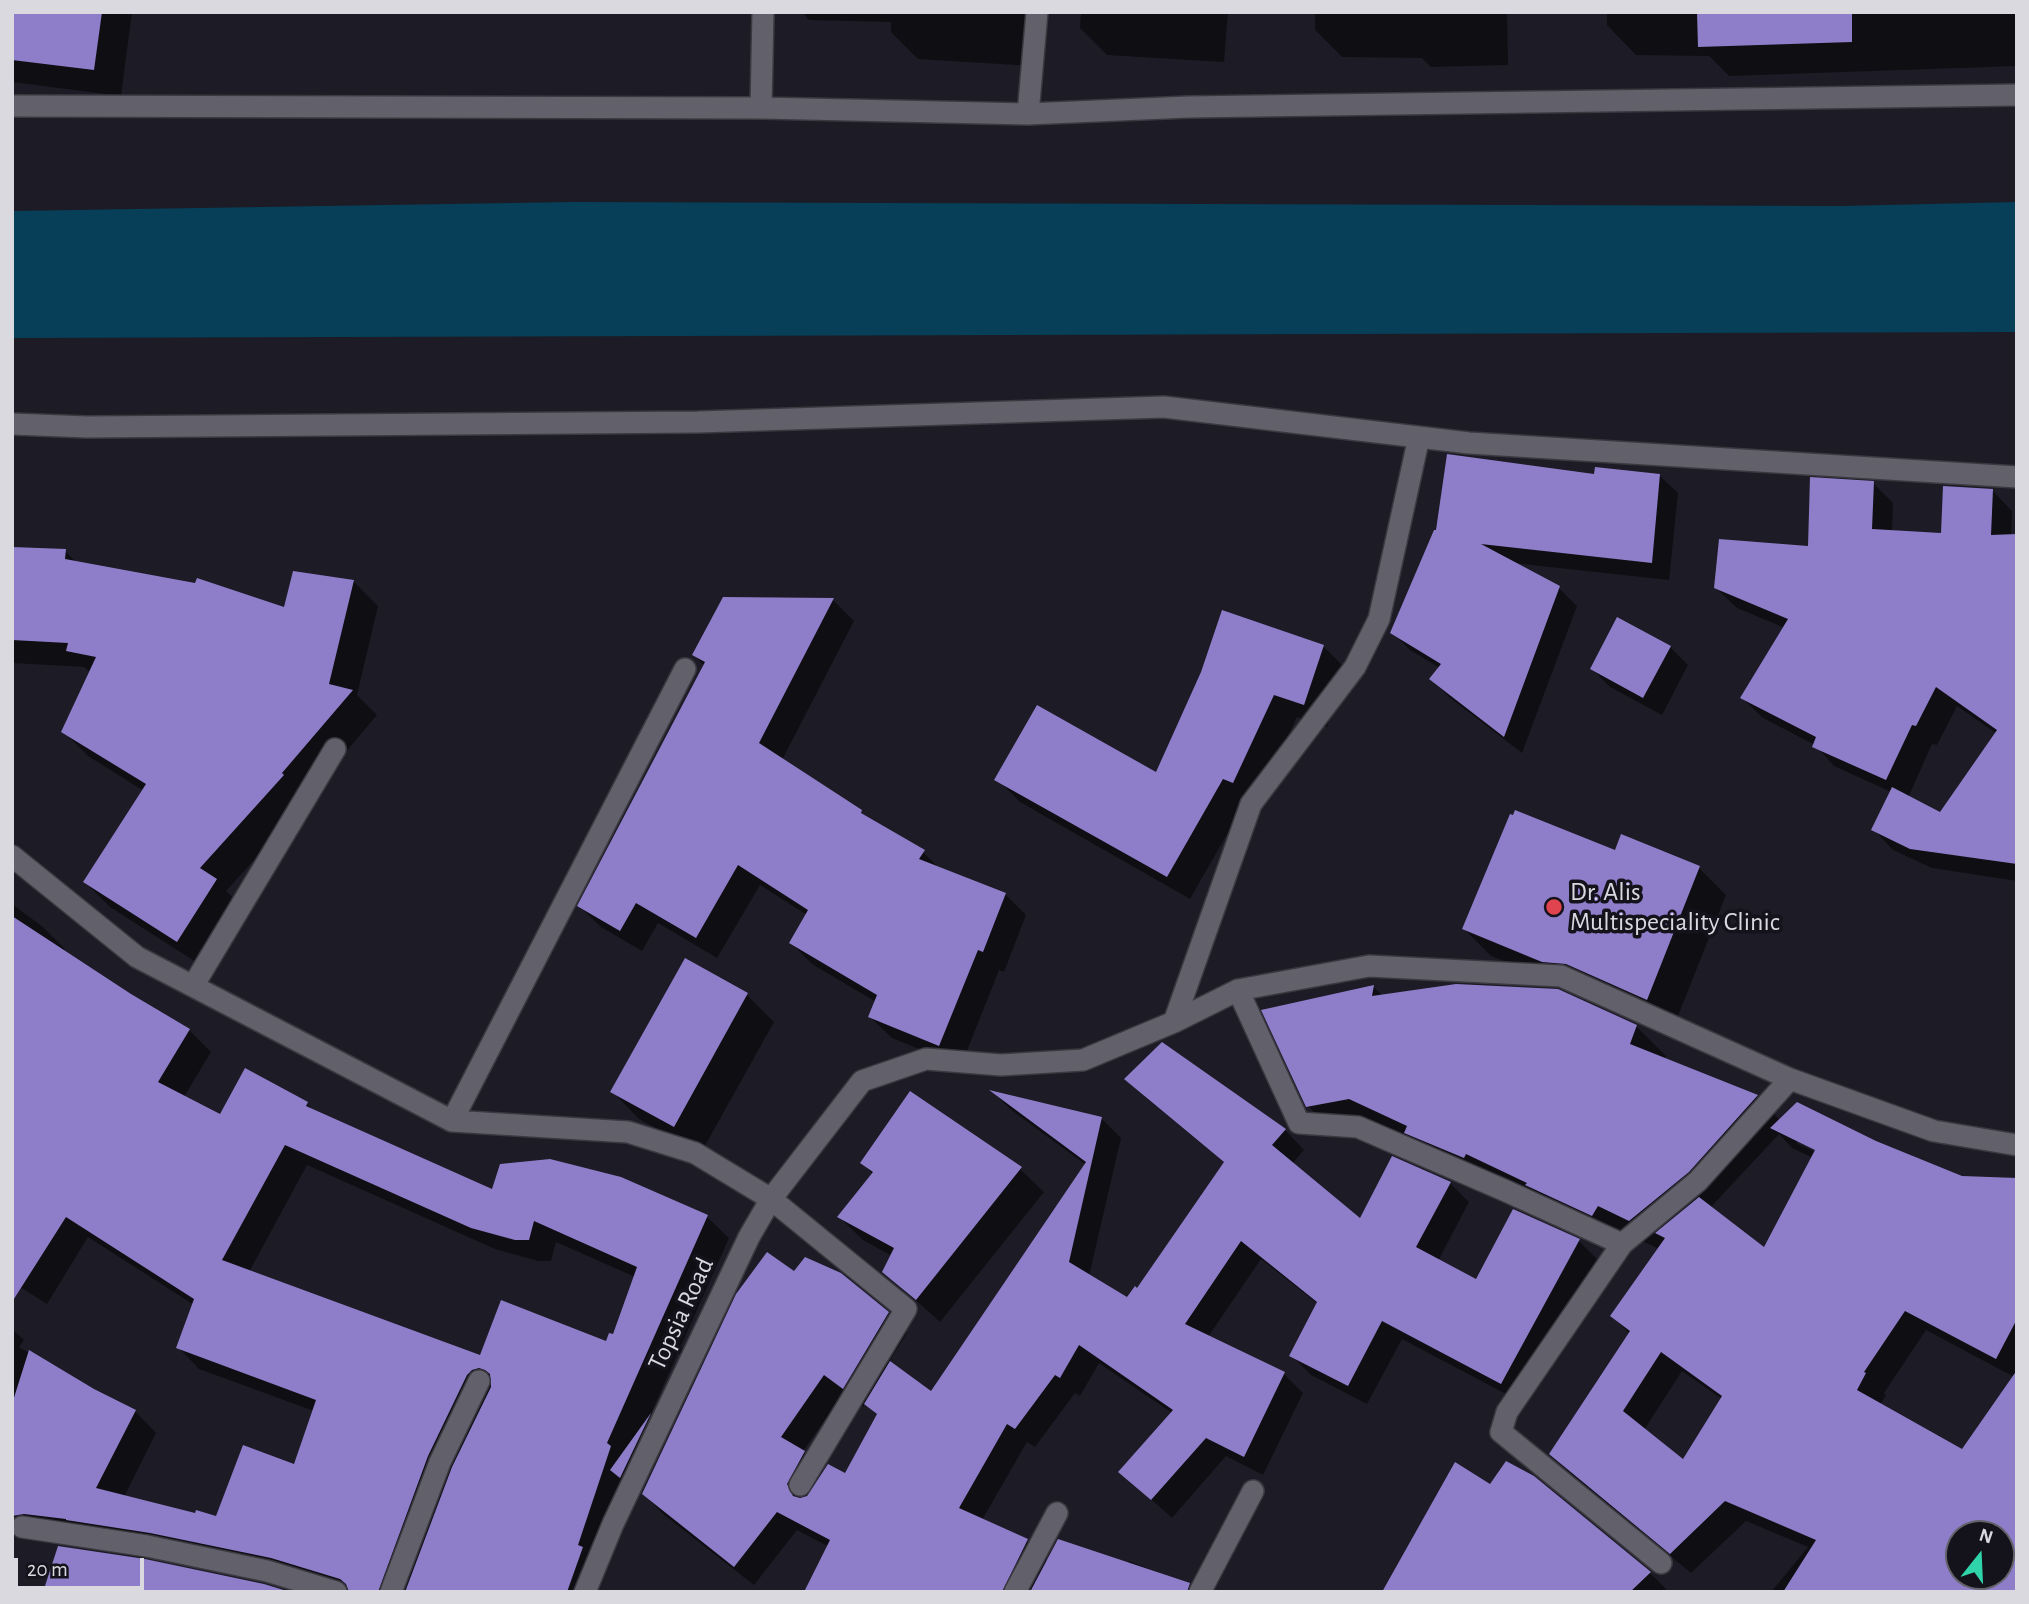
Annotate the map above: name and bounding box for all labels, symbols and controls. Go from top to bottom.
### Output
place label: Dr. Alis Multispeciality Clinic [1570,876,1780,938]
marker: Dr. Alis Multispeciality Clinic [1544,897,1564,917]
street label: Topsia Road [641,1253,721,1375]
north arrow [1945,1520,2015,1590]
text: N [1977,1525,1995,1548]
scale bar [18,1544,147,1588]
text: 20 m [27,1559,68,1580]

